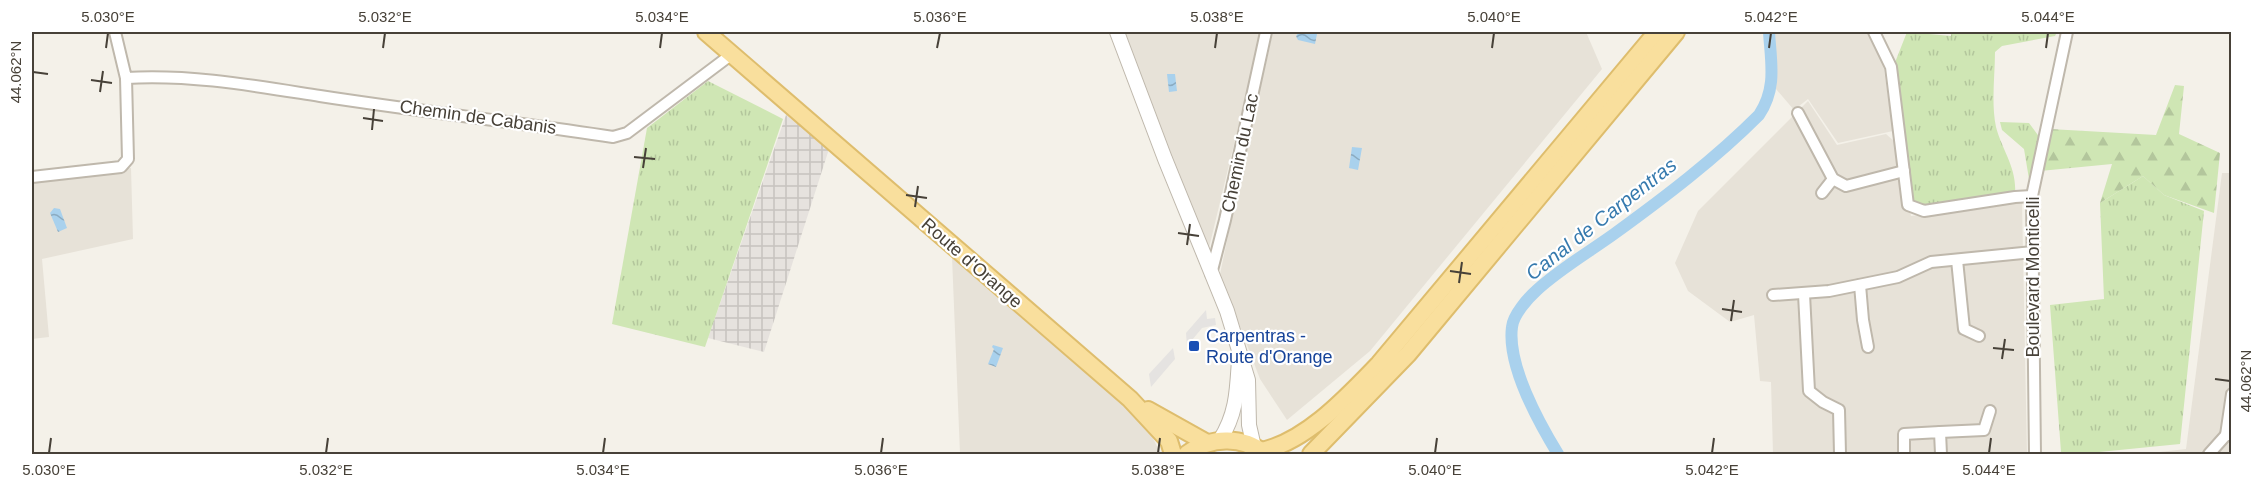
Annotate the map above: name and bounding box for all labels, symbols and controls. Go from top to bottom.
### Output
text: 5.030°E [81,8,135,25]
text: 5.032°E [358,8,412,25]
text: 5.034°E [635,8,689,25]
text: 5.036°E [913,8,967,25]
text: 5.038°E [1190,8,1244,25]
text: 5.040°E [1467,8,1521,25]
text: 5.042°E [1744,8,1798,25]
text: 5.044°E [2021,8,2075,25]
text: 44.062°N [7,41,24,103]
street label: Chemin du Lac [1218,92,1262,214]
street label: Chemin de Cabanis [398,96,558,138]
water label: Canal de Carpentras [1522,154,1680,284]
street label: Boulevard Monticelli [2023,196,2043,358]
street label: Route d'Orange [918,214,1026,312]
place label: Carpentras - Route d'Orange [1206,326,1333,367]
marker: Carpentras - Route d'Orange [1187,339,1201,353]
text: 44.062°N [2237,350,2254,412]
text: 5.030°E [22,461,76,478]
text: 5.032°E [299,461,353,478]
text: 5.034°E [576,461,630,478]
text: 5.036°E [854,461,908,478]
text: 5.038°E [1131,461,1185,478]
text: 5.040°E [1408,461,1462,478]
text: 5.042°E [1685,461,1739,478]
text: 5.044°E [1962,461,2016,478]

